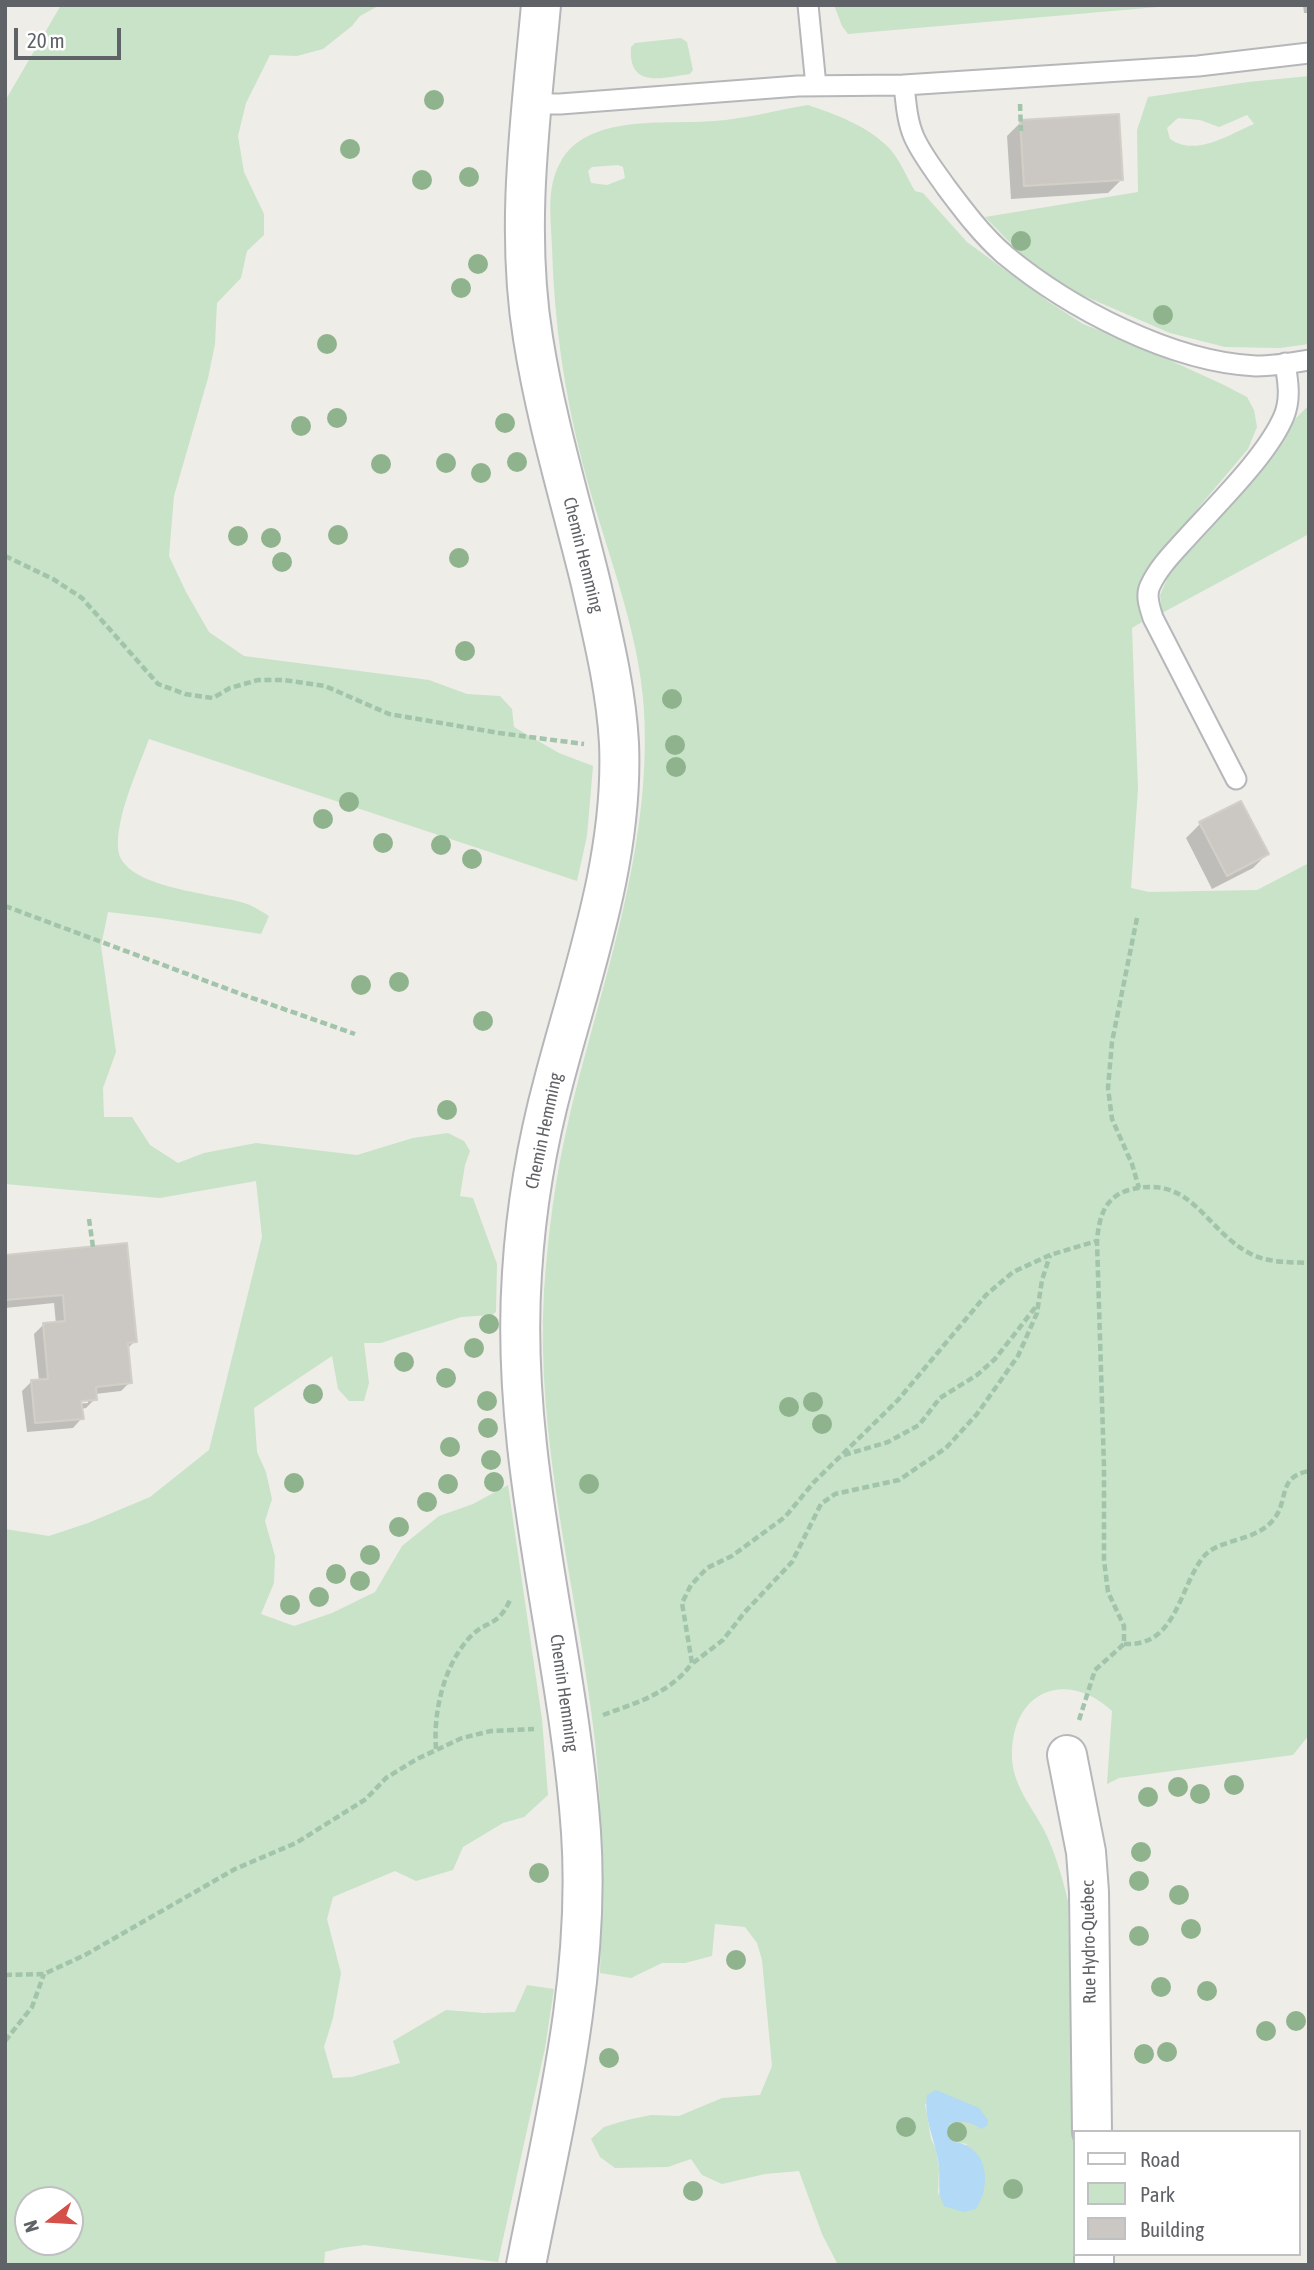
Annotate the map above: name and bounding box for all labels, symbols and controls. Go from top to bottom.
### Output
scale bar [18,14,124,58]
text: 20 m [27,28,65,52]
street label: Chemin Hemming [558,495,608,615]
street label: Chemin Hemming [521,1071,567,1191]
street label: Chemin Hemming [545,1633,583,1753]
street label: Rue Hydro-Québec [1077,1880,1101,2004]
legend [1072,2130,1300,2256]
text: Road [1140,2147,1180,2171]
text: Park [1140,2182,1175,2206]
north arrow [14,2186,84,2256]
text: Building [1140,2217,1204,2241]
text: N [19,2218,43,2235]

